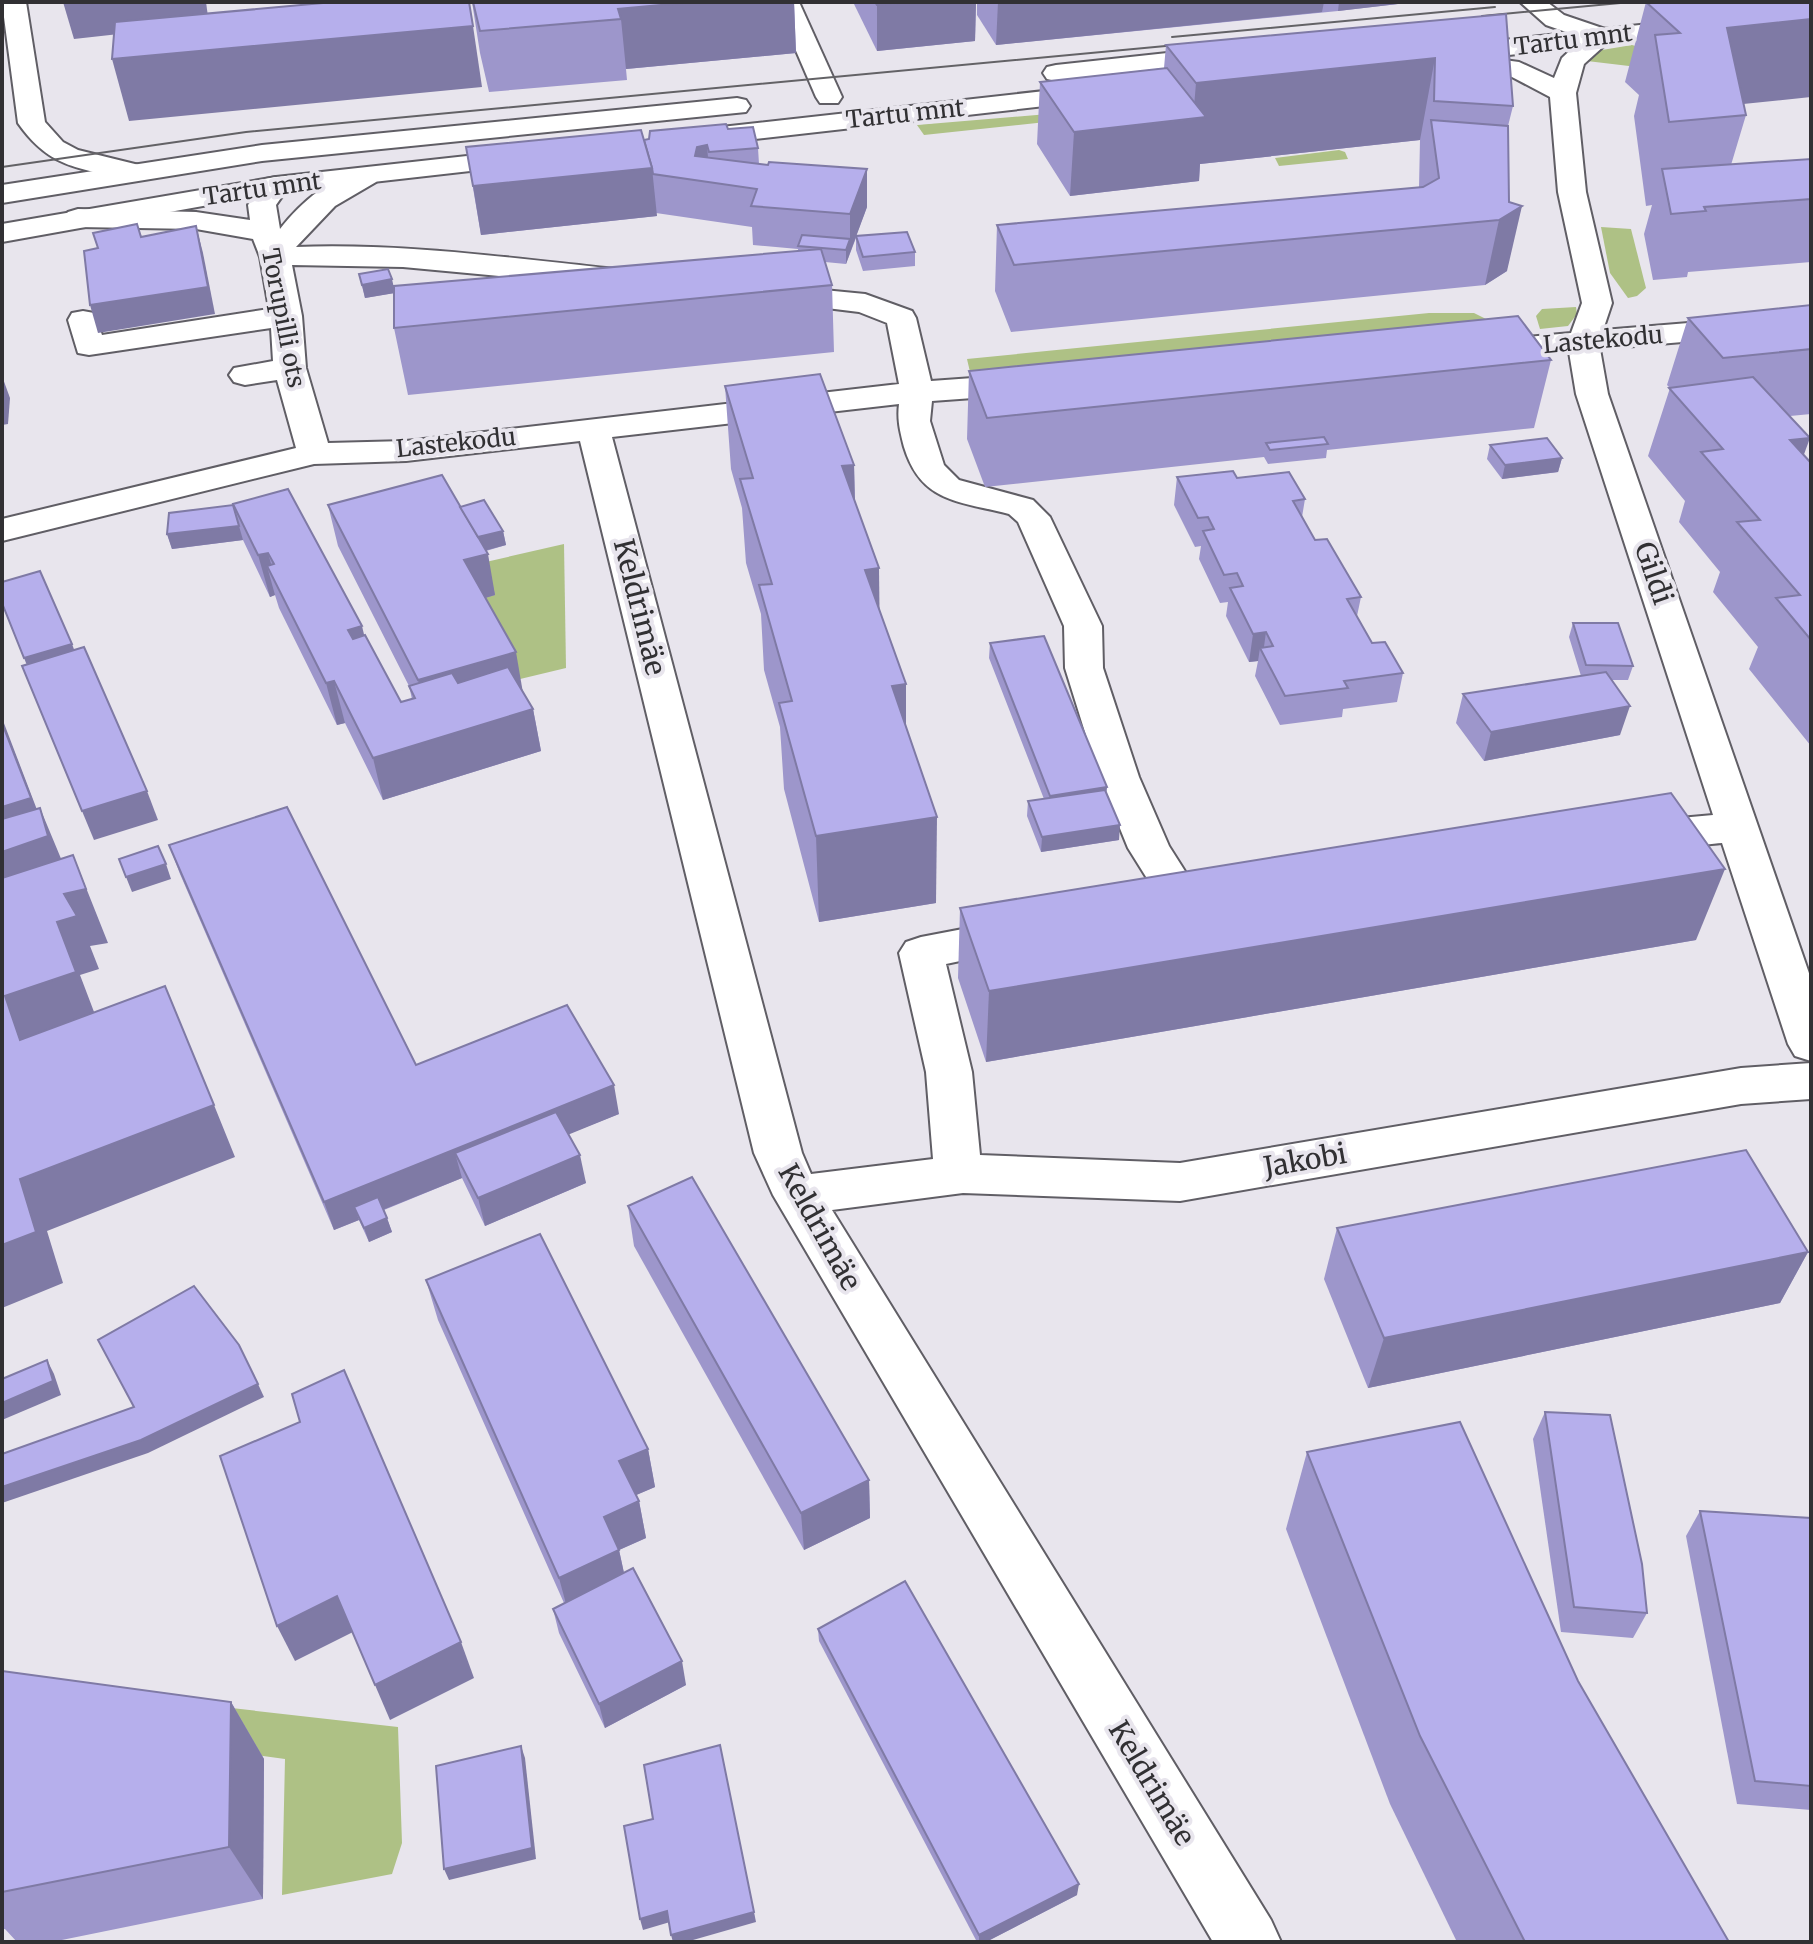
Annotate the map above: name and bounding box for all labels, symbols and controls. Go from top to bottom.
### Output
street label: Tartu mnt [1512,17,1634,62]
street label: Tartu mnt [844,92,966,135]
street label: Tartu mnt [201,165,324,212]
street label: Torupilli ots [255,246,312,390]
street label: Lastekodu [1542,319,1664,360]
street label: Lastekodu [394,421,517,464]
street label: Keldrimäe [606,535,674,679]
street label: Gildi [1627,537,1681,609]
street label: Jakobi [1260,1135,1349,1185]
street label: Keldrimäe [771,1158,869,1296]
street label: Keldrimäe [1101,1714,1203,1852]

